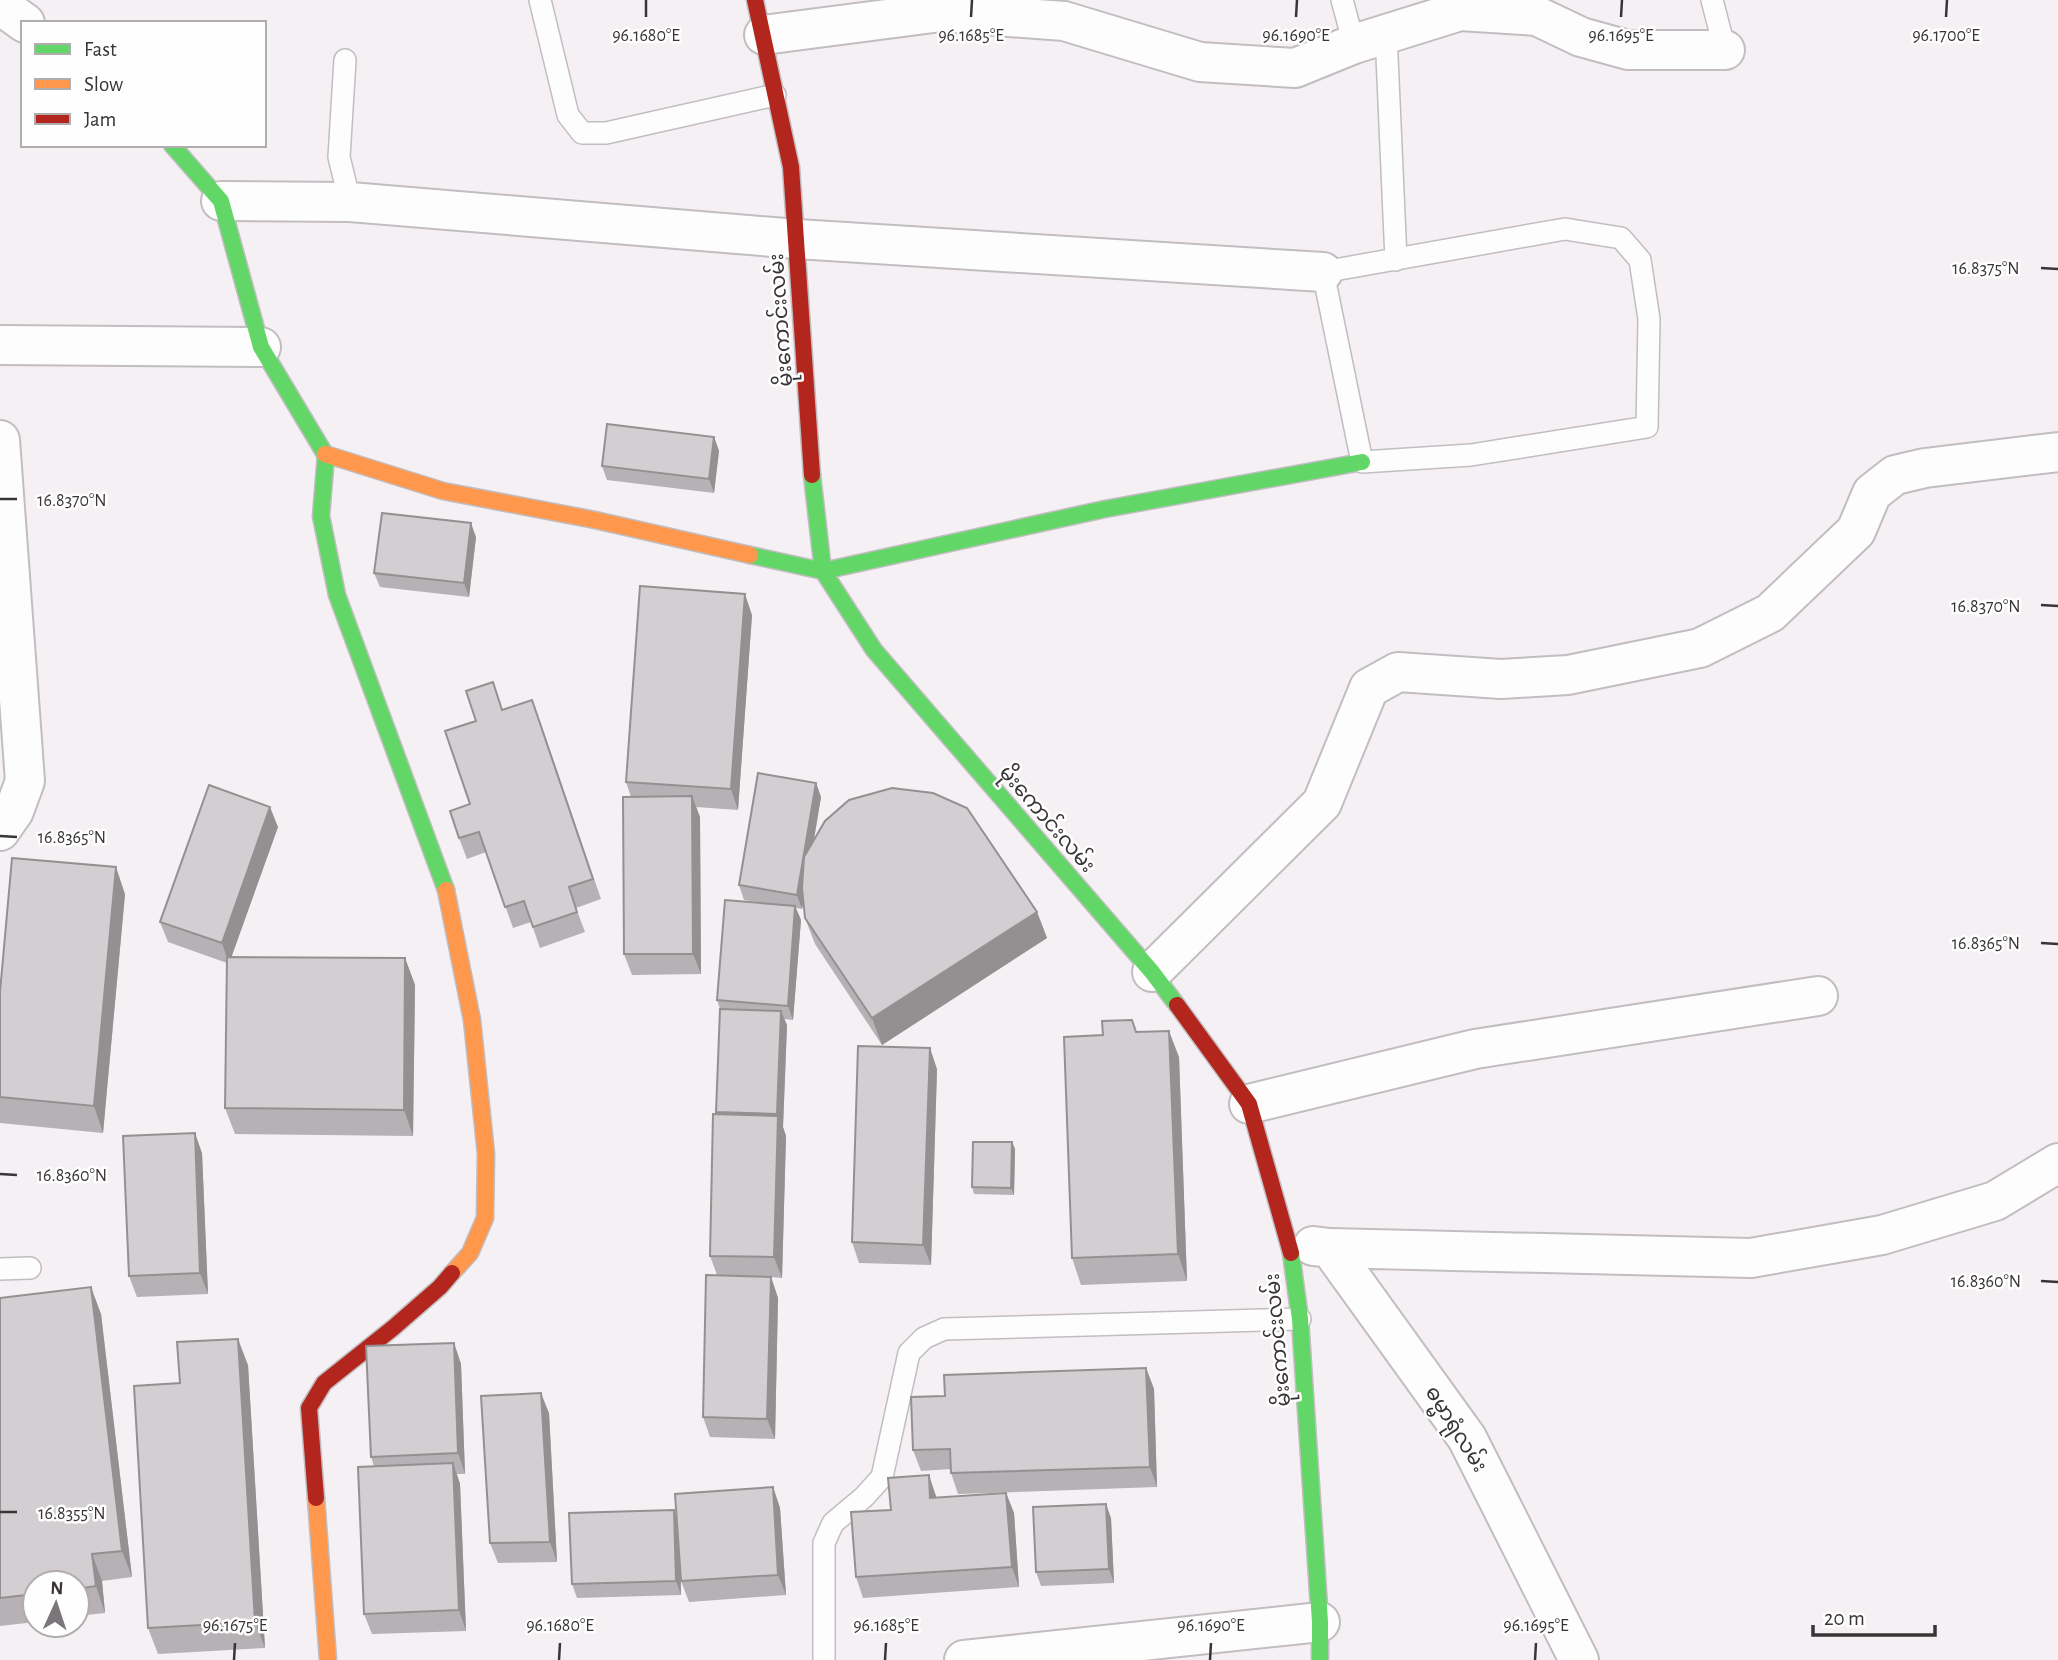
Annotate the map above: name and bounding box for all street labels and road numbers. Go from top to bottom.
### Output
street label: မိုးကောင်းလမ်း [760,252,802,388]
street label: မိုးကောင်းလမ်း [991,758,1103,880]
street label: မိုးကောင်းလမ်း [1256,1272,1300,1408]
street label: ဓမ္မာရုံလမ်း [1416,1379,1496,1479]

